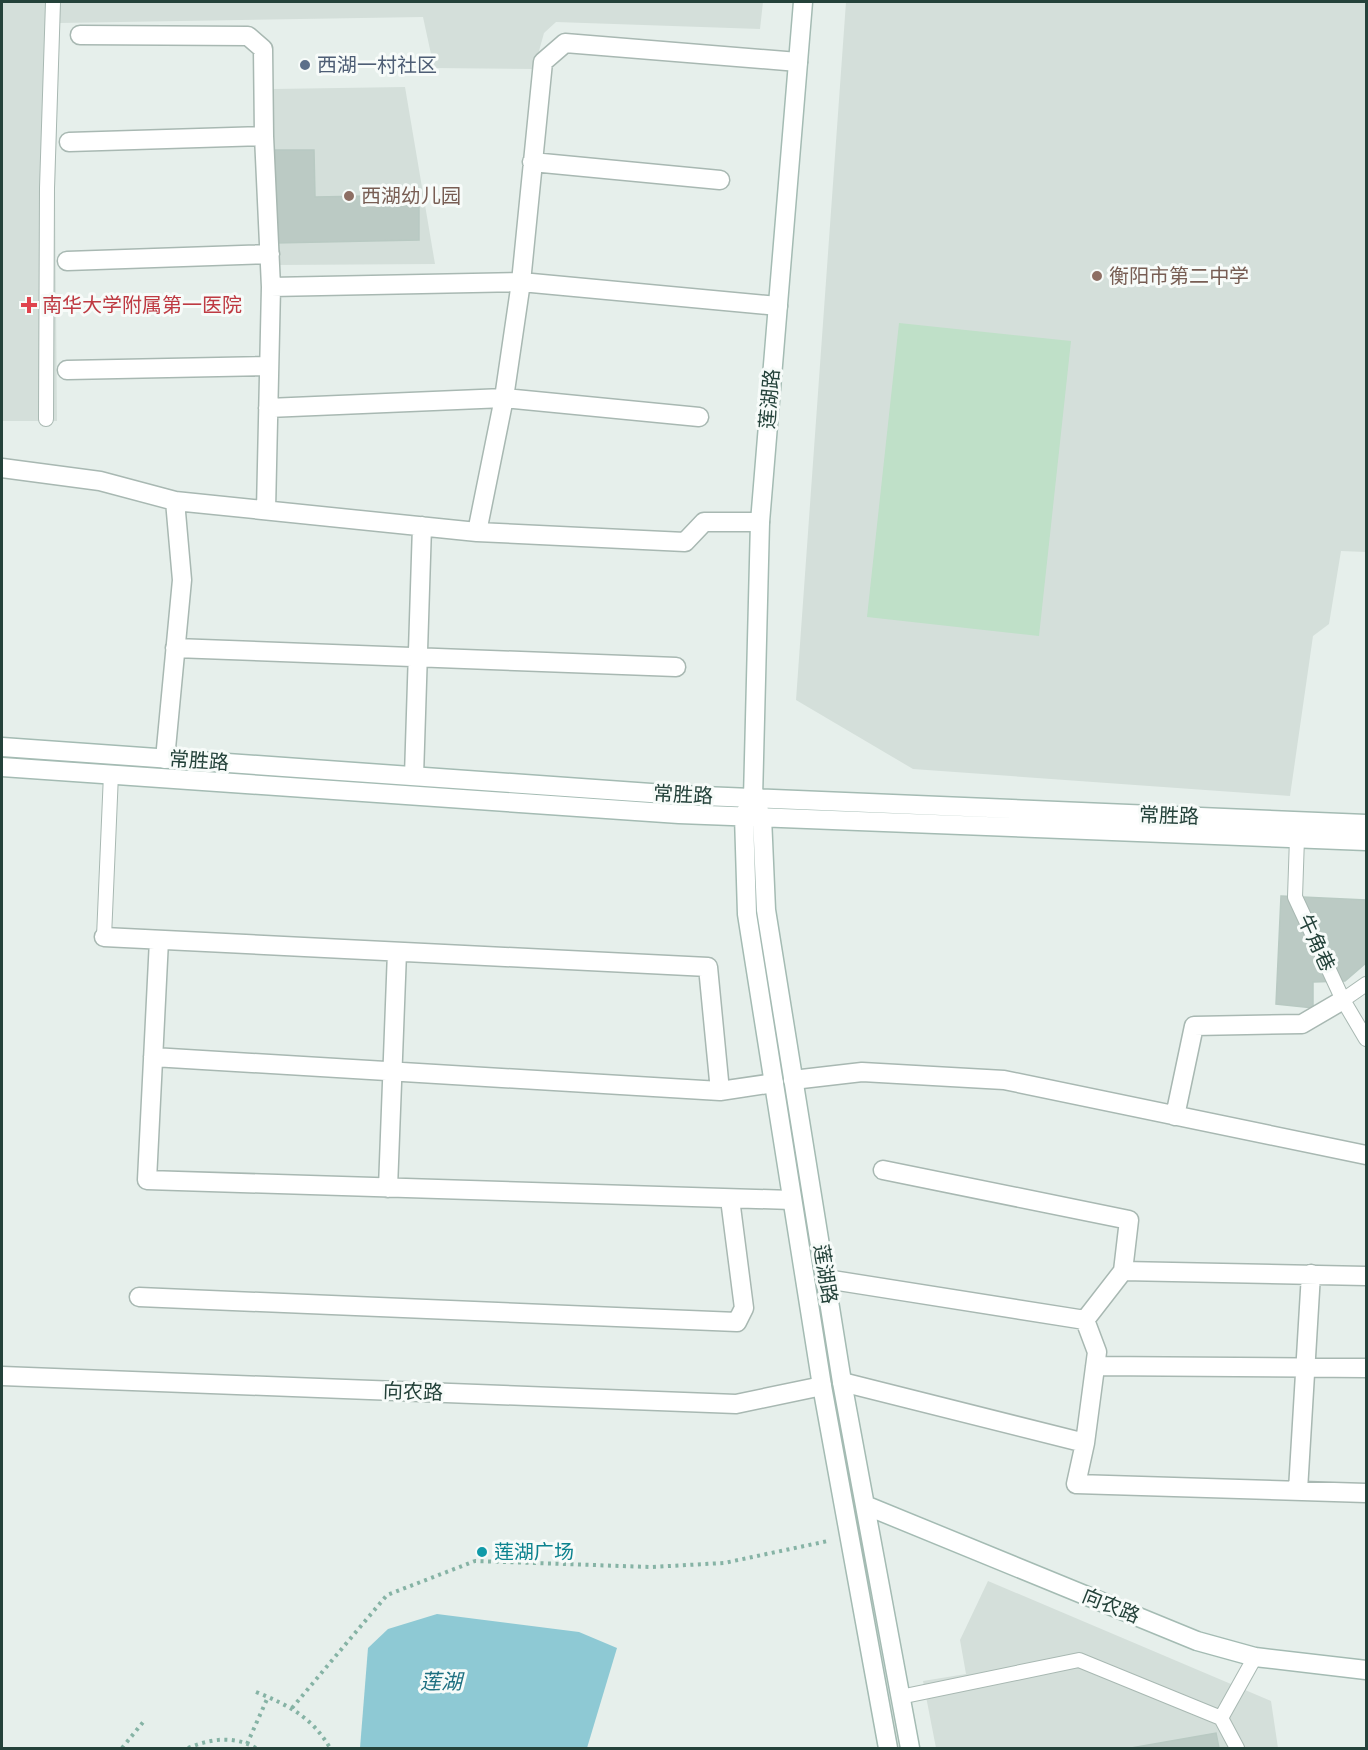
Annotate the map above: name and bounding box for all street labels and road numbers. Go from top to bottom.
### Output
street label: 莲湖路 [756,368,784,430]
street label: 常胜路 [168,747,230,775]
street label: 常胜路 [652,782,714,808]
street label: 常胜路 [1139,803,1199,829]
street label: 牛角巷 [1293,911,1339,975]
street label: 莲湖路 [809,1243,841,1305]
street label: 向农路 [383,1379,443,1405]
street label: 向农路 [1079,1584,1143,1628]

